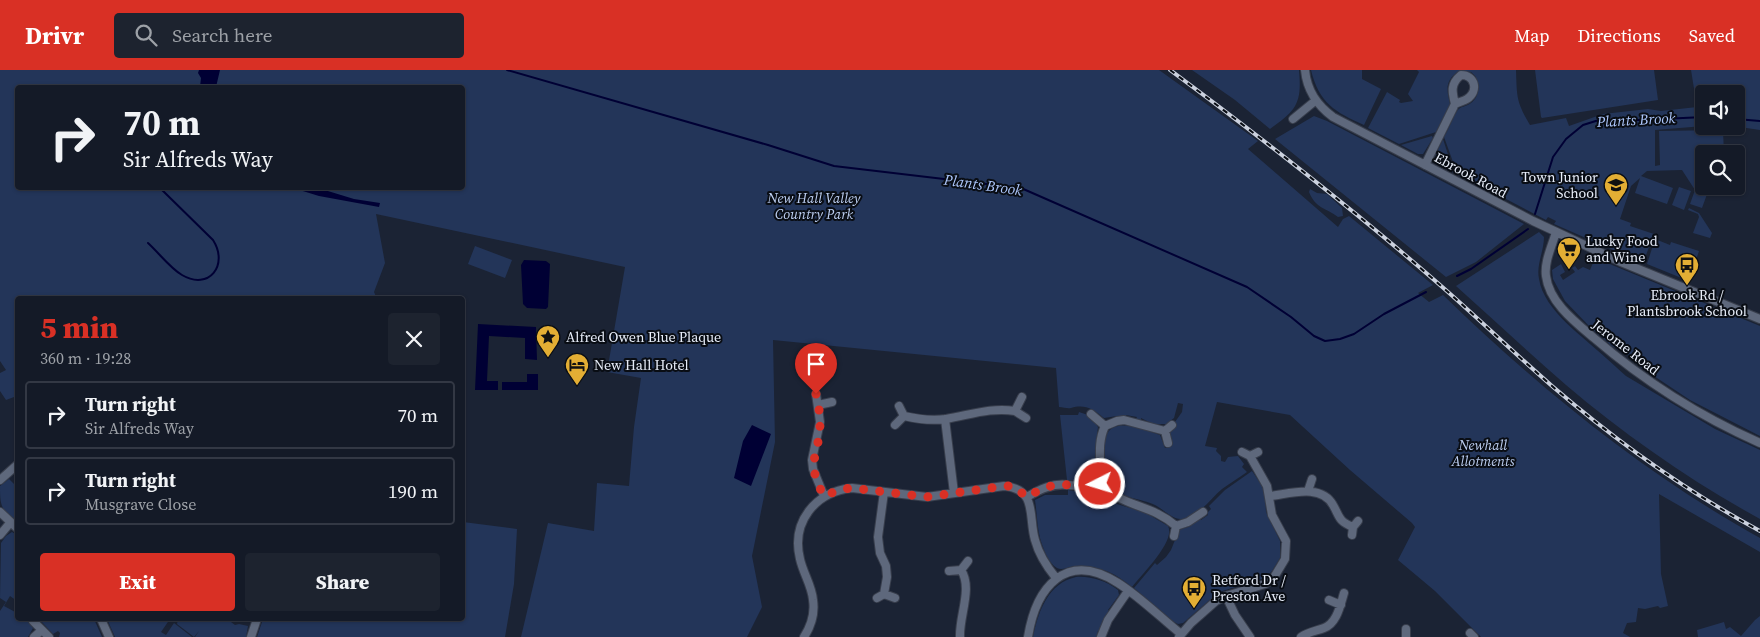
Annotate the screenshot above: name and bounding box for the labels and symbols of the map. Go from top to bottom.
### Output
water label: Plants Brook [1595,107,1677,132]
street label: Ebrook Road [1431,147,1511,203]
place label: Town Junior School [1521,167,1598,203]
water label: Plants Brook [942,168,1024,201]
school or university icon: Town Junior School [1603,172,1629,206]
park label: New Hall Valley Country Park [766,188,861,224]
place label: Lucky Food and Wine [1586,231,1658,267]
supermarket icon: Lucky Food and Wine [1556,236,1582,270]
bus stop icon: Ebrook Rd / Plantsbrook School [1674,252,1700,286]
place label: Ebrook Rd / Plantsbrook School [1627,285,1747,321]
street label: Jerome Road [1587,314,1664,380]
place icon: Alfred Owen Blue Plaque [535,324,561,358]
place label: Alfred Owen Blue Plaque [566,327,721,347]
pin [795,343,837,394]
hotel icon: New Hall Hotel [564,352,590,386]
place label: New Hall Hotel [594,355,689,375]
park label: Newhall Allotments [1451,435,1515,471]
position arrow [1073,457,1125,509]
place label: Retford Dr / Preston Ave [1212,570,1286,606]
bus stop icon: Retford Dr / Preston Ave [1181,575,1207,609]

